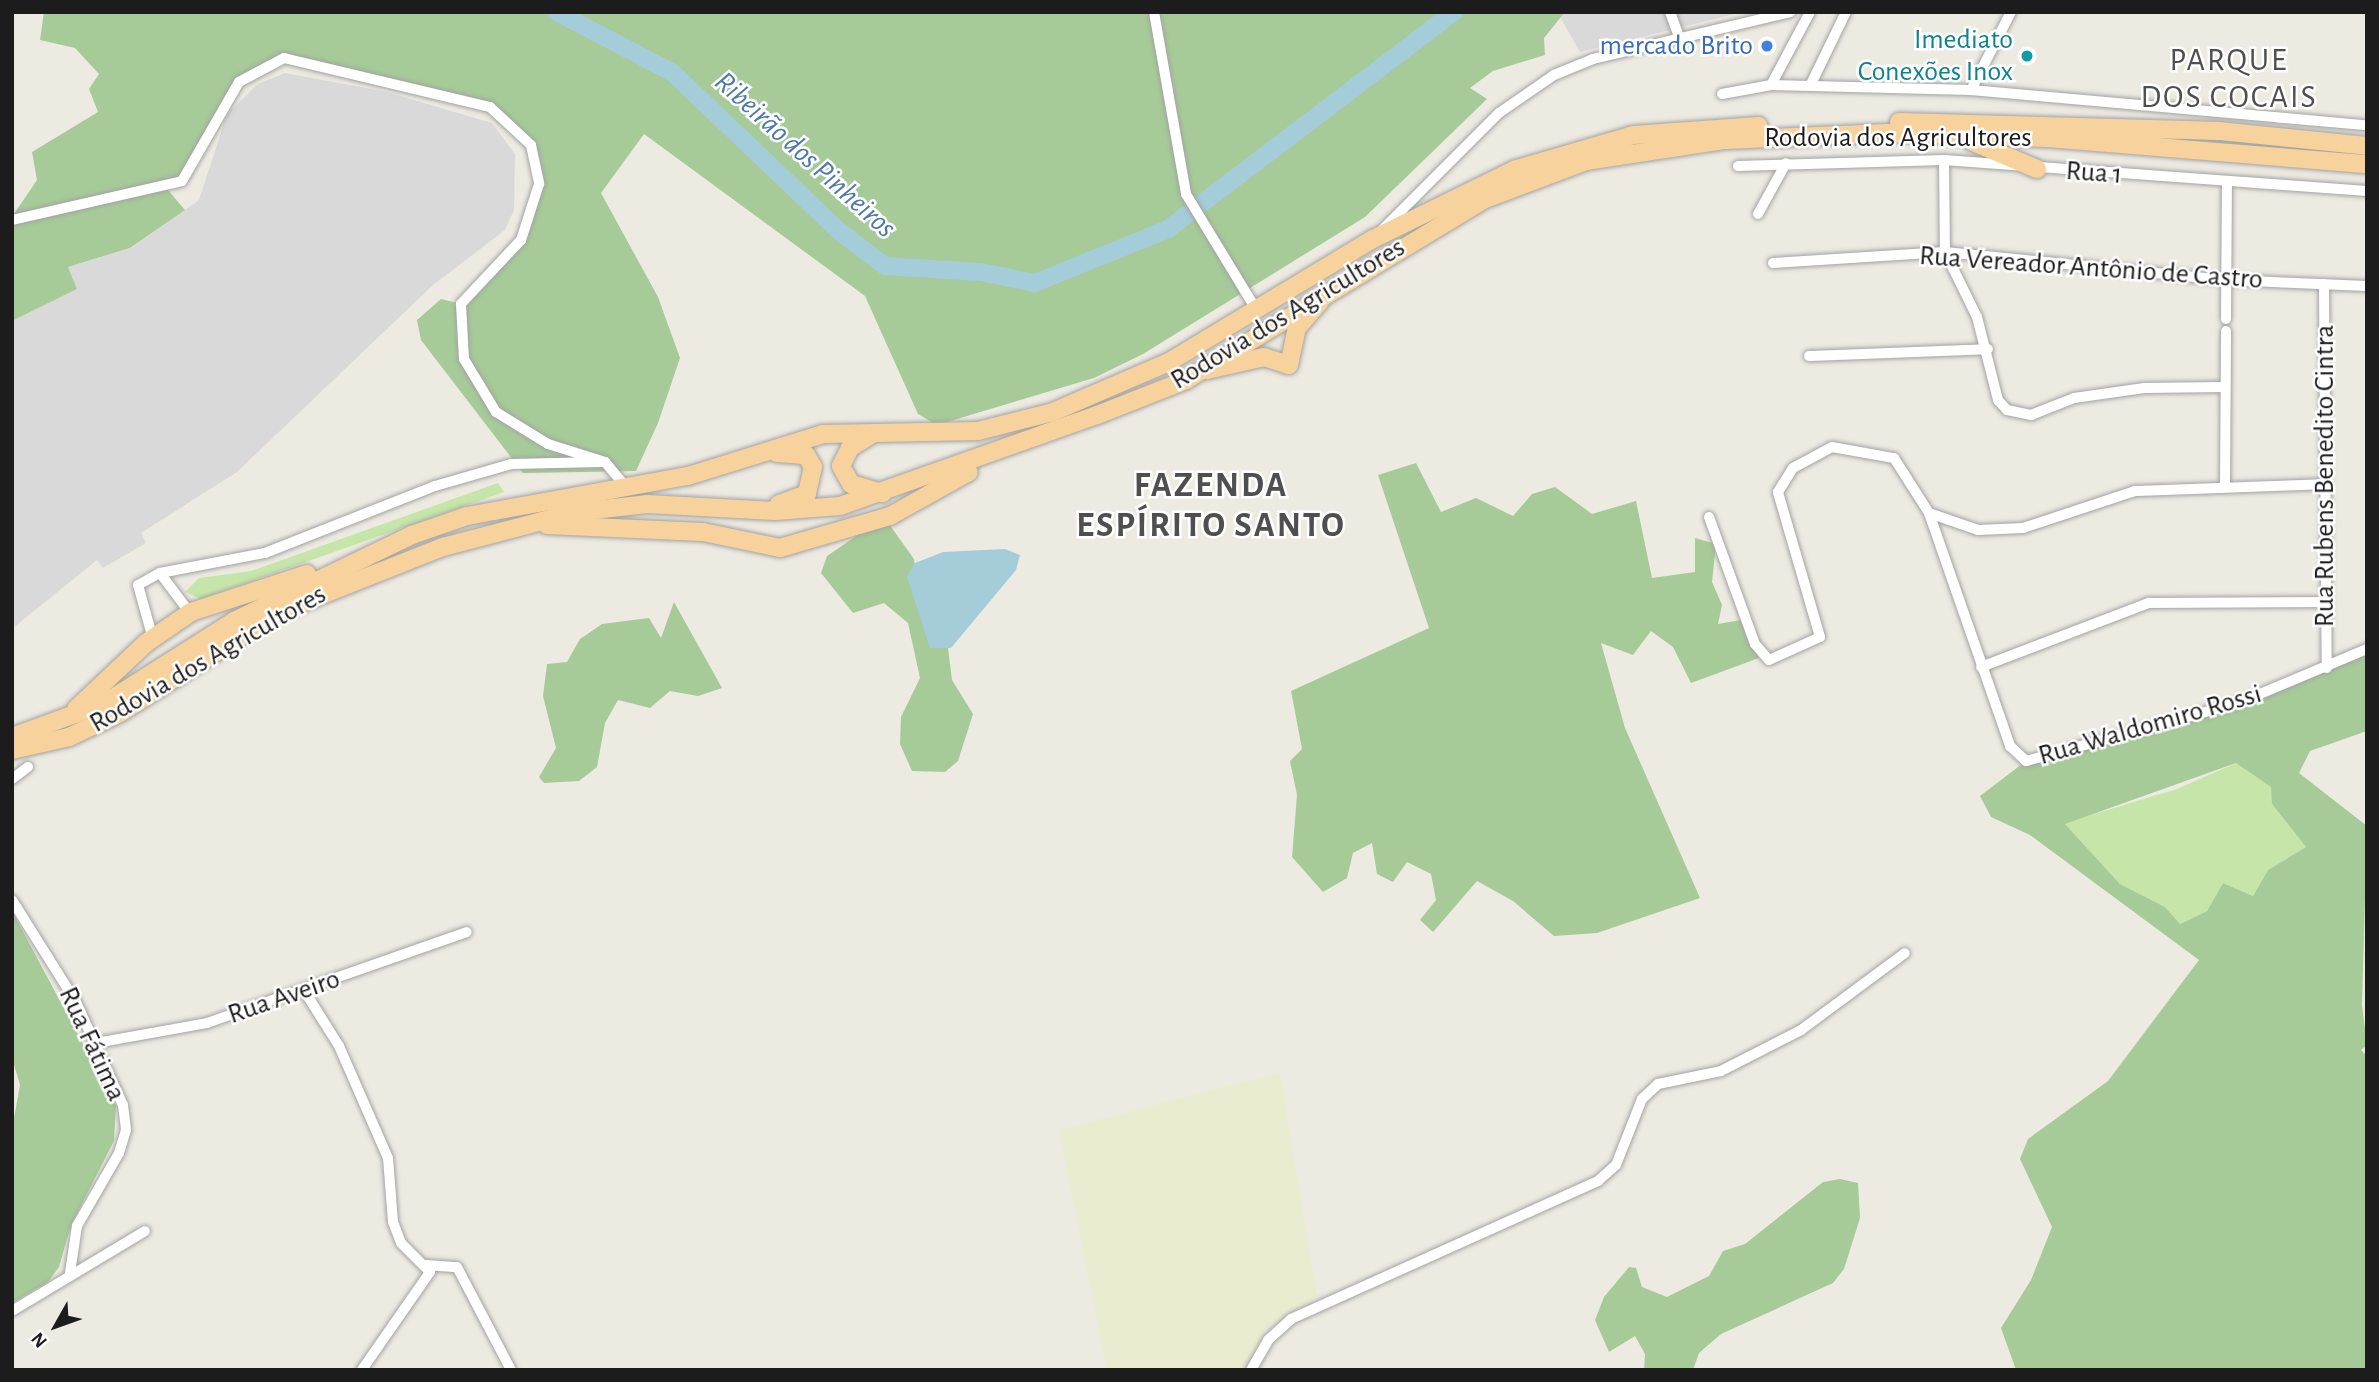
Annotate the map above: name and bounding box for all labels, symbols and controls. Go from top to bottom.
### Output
place label: Imediato Conexões Inox [1858,23,2013,89]
place label: mercado Brito [1600,29,1753,63]
marker: mercado Brito [1759,38,1775,54]
district label: PARQUE DOS COCAIS [2142,42,2316,117]
marker: Imediato Conexões Inox [2019,48,2035,64]
water label: Ribeirão dos Pinheiros [707,64,903,246]
street label: Rodovia dos Agricultores [1764,121,2032,155]
street label: Rua 1 [2065,154,2123,192]
street label: Rodovia dos Agricultores [1165,231,1411,397]
street label: Rua Vereador Antônio de Castro [1918,239,2264,297]
street label: Rua Rubens Benedito Cintra [2308,325,2342,627]
district label: FAZENDA ESPÍRITO SANTO [1078,465,1344,547]
street label: Rodovia dos Agricultores [84,578,332,740]
street label: Rua Waldomiro Rossi [2035,677,2265,773]
street label: Rua Aveiro [224,962,344,1032]
street label: Rua Fátima [51,982,133,1106]
north arrow [21,1291,91,1361]
text: N [28,1329,51,1351]

